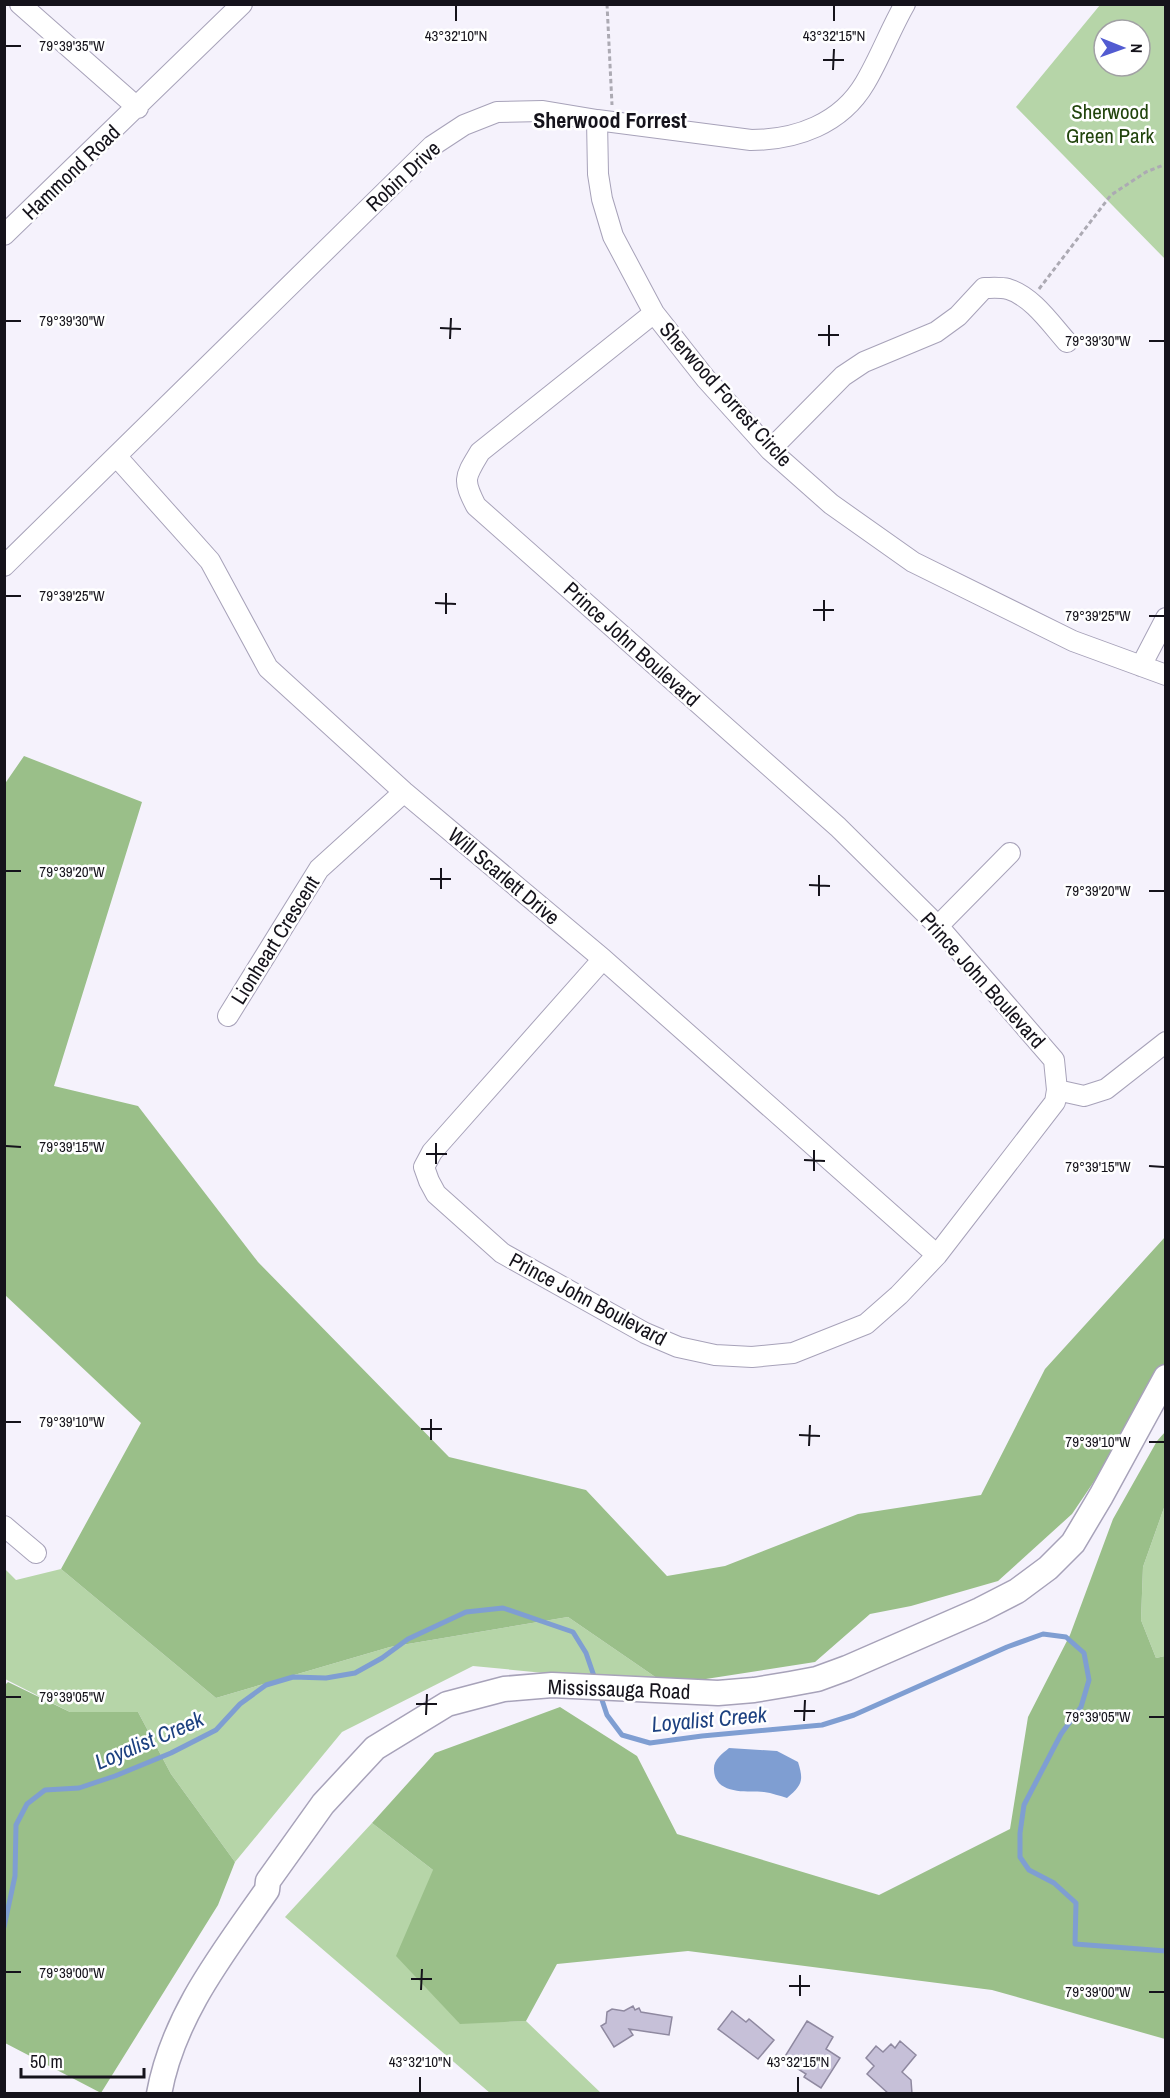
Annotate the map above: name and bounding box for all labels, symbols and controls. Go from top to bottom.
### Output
north arrow [1092,18,1152,78]
text: 43°32'10"N [425,25,487,46]
text: 43°32'15"N [803,25,865,46]
text: 79°39'35"W [39,35,105,56]
text: N [1126,43,1148,53]
park label: Sherwood Green Park [1066,97,1154,150]
district label: Sherwood Forrest [533,105,687,135]
street label: Hammond Road [16,118,126,226]
street label: Robin Drive [360,134,446,218]
text: 79°39'30"W [39,310,105,331]
street label: Sherwood Forrest Circle [653,315,799,473]
text: 79°39'30"W [1065,330,1131,351]
street label: Prince John Boulevard [558,575,706,713]
text: 79°39'25"W [39,585,105,606]
text: 79°39'25"W [1065,605,1131,626]
street label: Will Scarlett Drive [442,821,566,931]
text: 79°39'20"W [39,861,105,882]
street label: Lionheart Crescent [224,870,326,1010]
text: 79°39'20"W [1065,880,1131,901]
street label: Prince John Boulevard [914,906,1052,1054]
text: 79°39'15"W [39,1136,105,1157]
text: 79°39'15"W [1065,1156,1131,1177]
street label: Prince John Boulevard [504,1245,672,1353]
text: 79°39'10"W [39,1411,105,1432]
text: 79°39'10"W [1065,1431,1131,1452]
street label: Mississauga Road [547,1672,691,1706]
text: 79°39'05"W [39,1686,105,1707]
water label: Loyalist Creek [650,1699,769,1739]
water label: Loyalist Creek [90,1703,209,1776]
text: 79°39'05"W [1065,1706,1131,1727]
text: 79°39'00"W [39,1962,105,1983]
text: 79°39'00"W [1065,1981,1131,2002]
scale bar [21,2041,144,2079]
text: 50 m [30,2049,63,2074]
text: 43°32'10"N [389,2051,451,2072]
text: 43°32'15"N [767,2051,829,2072]

